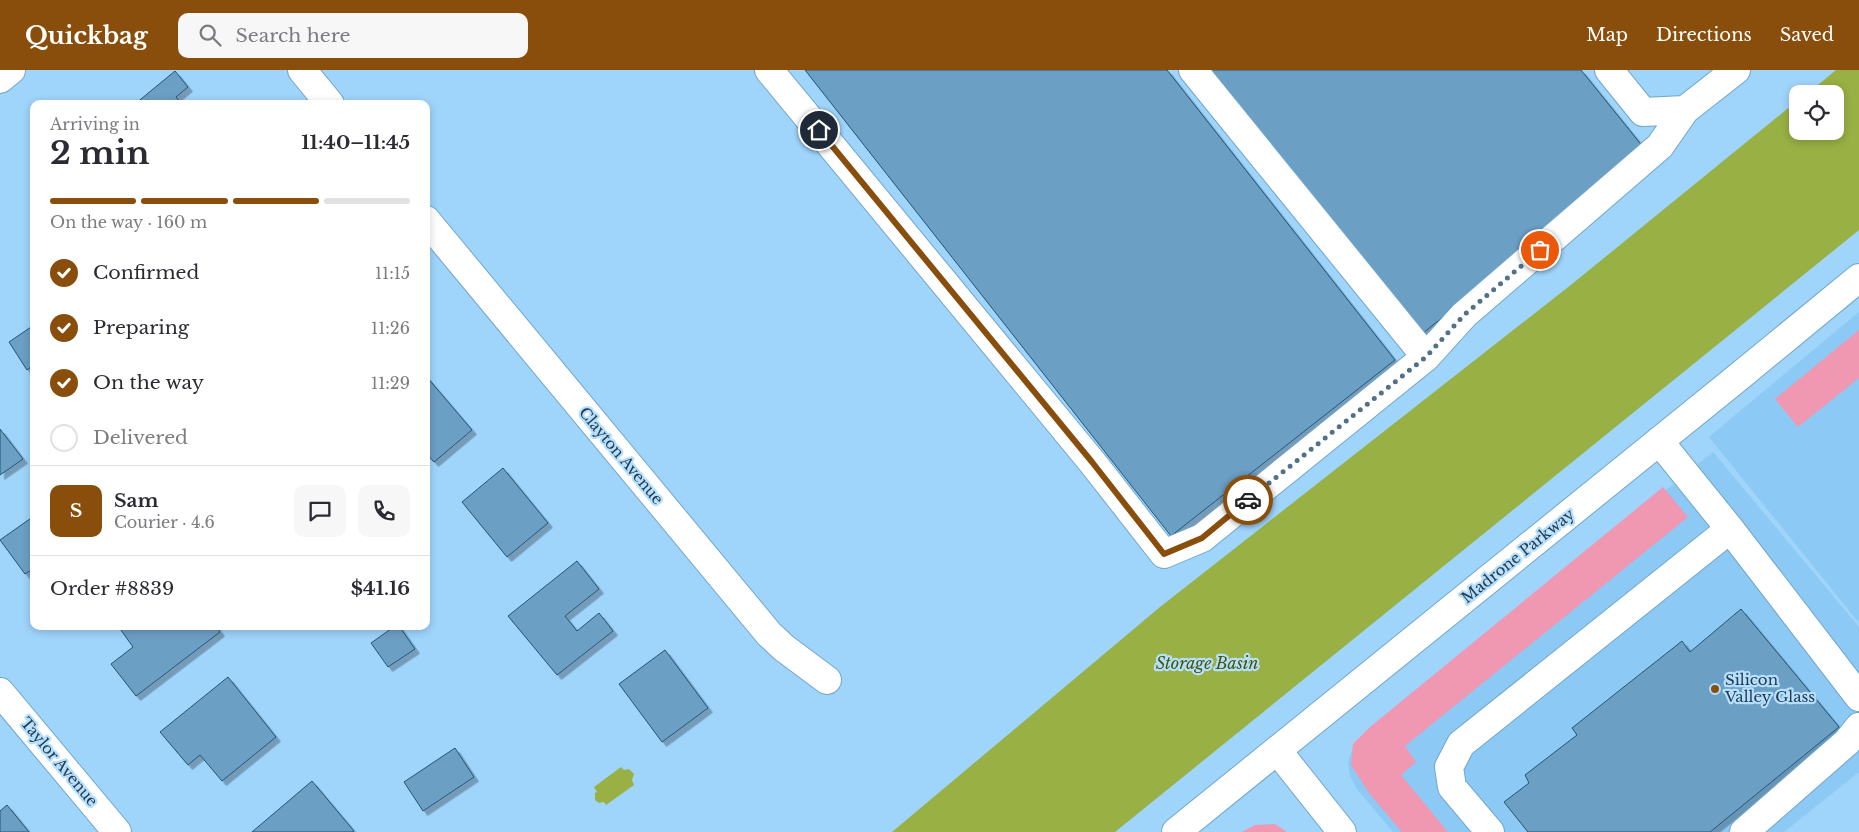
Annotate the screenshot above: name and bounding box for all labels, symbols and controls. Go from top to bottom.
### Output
search box [178,13,528,58]
text: Quickbag [25,21,148,50]
icon: search [196,21,224,49]
text: Search here [236,24,350,47]
text: Map [1586,24,1628,46]
text: Directions [1656,24,1752,46]
text: Saved [1780,24,1834,46]
map controls [1789,85,1844,140]
button: locate [1789,85,1844,140]
pin [798,109,840,151]
text: Arriving in [50,114,140,134]
icon: home [805,116,833,144]
text: 11:40–11:45 [301,131,410,154]
text: 2 min [50,133,150,173]
text: On the way · 160 m [50,212,207,232]
pin [1519,229,1561,271]
icon: bag [1526,236,1554,264]
icon: check [50,259,78,287]
text: Confirmed [93,261,199,284]
text: 11:15 [375,263,410,283]
icon: check [50,314,78,342]
text: Preparing [93,316,189,339]
text: 11:26 [371,318,410,338]
icon: check [50,369,78,397]
text: On the way [93,371,204,394]
text: 11:29 [371,373,410,393]
street label: Clayton Avenue [575,403,668,508]
text: Delivered [93,426,188,449]
courier [1223,475,1273,525]
button: chat [294,485,346,537]
button: phone [358,485,410,537]
icon: car [1234,486,1262,514]
text: Sam [114,489,159,512]
text: S [70,499,82,522]
street label: Madrone Parkway [1457,504,1578,607]
text: Courier · 4.6 [114,512,215,532]
text: Order #8839 [50,577,174,600]
text: $41.16 [351,577,410,600]
water label: Storage Basin [1156,653,1258,673]
place label: Silicon Valley Glass [1724,670,1815,706]
marker: Silicon Valley Glass [1709,683,1721,695]
street label: Taylor Avenue [17,713,102,810]

